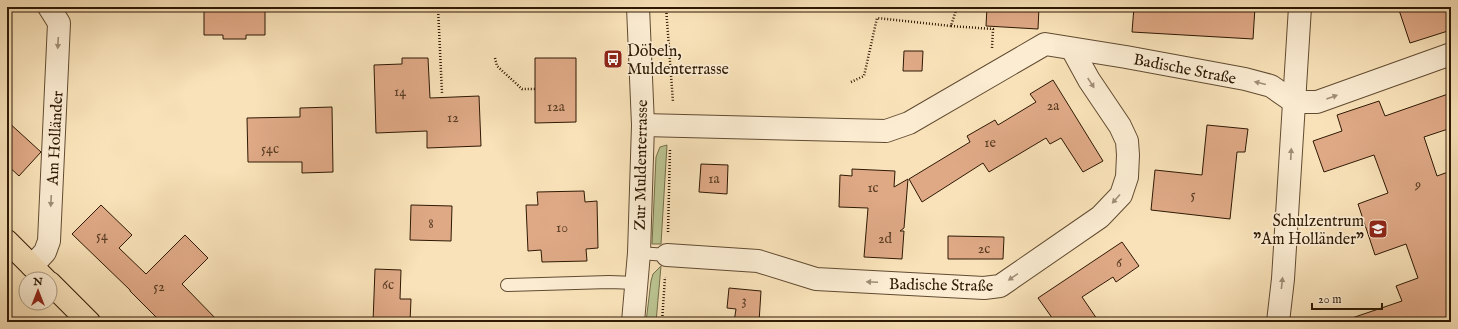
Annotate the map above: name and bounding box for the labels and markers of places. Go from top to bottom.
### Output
place label: Döbeln, Muldenterrasse [627,42,729,80]
bus stop icon: Döbeln, Muldenterrasse [602,48,624,70]
place label: Schulzentrum "Am Holländer" [1253,212,1364,250]
school or university icon: Schulzentrum "Am Holländer" [1367,218,1389,240]

